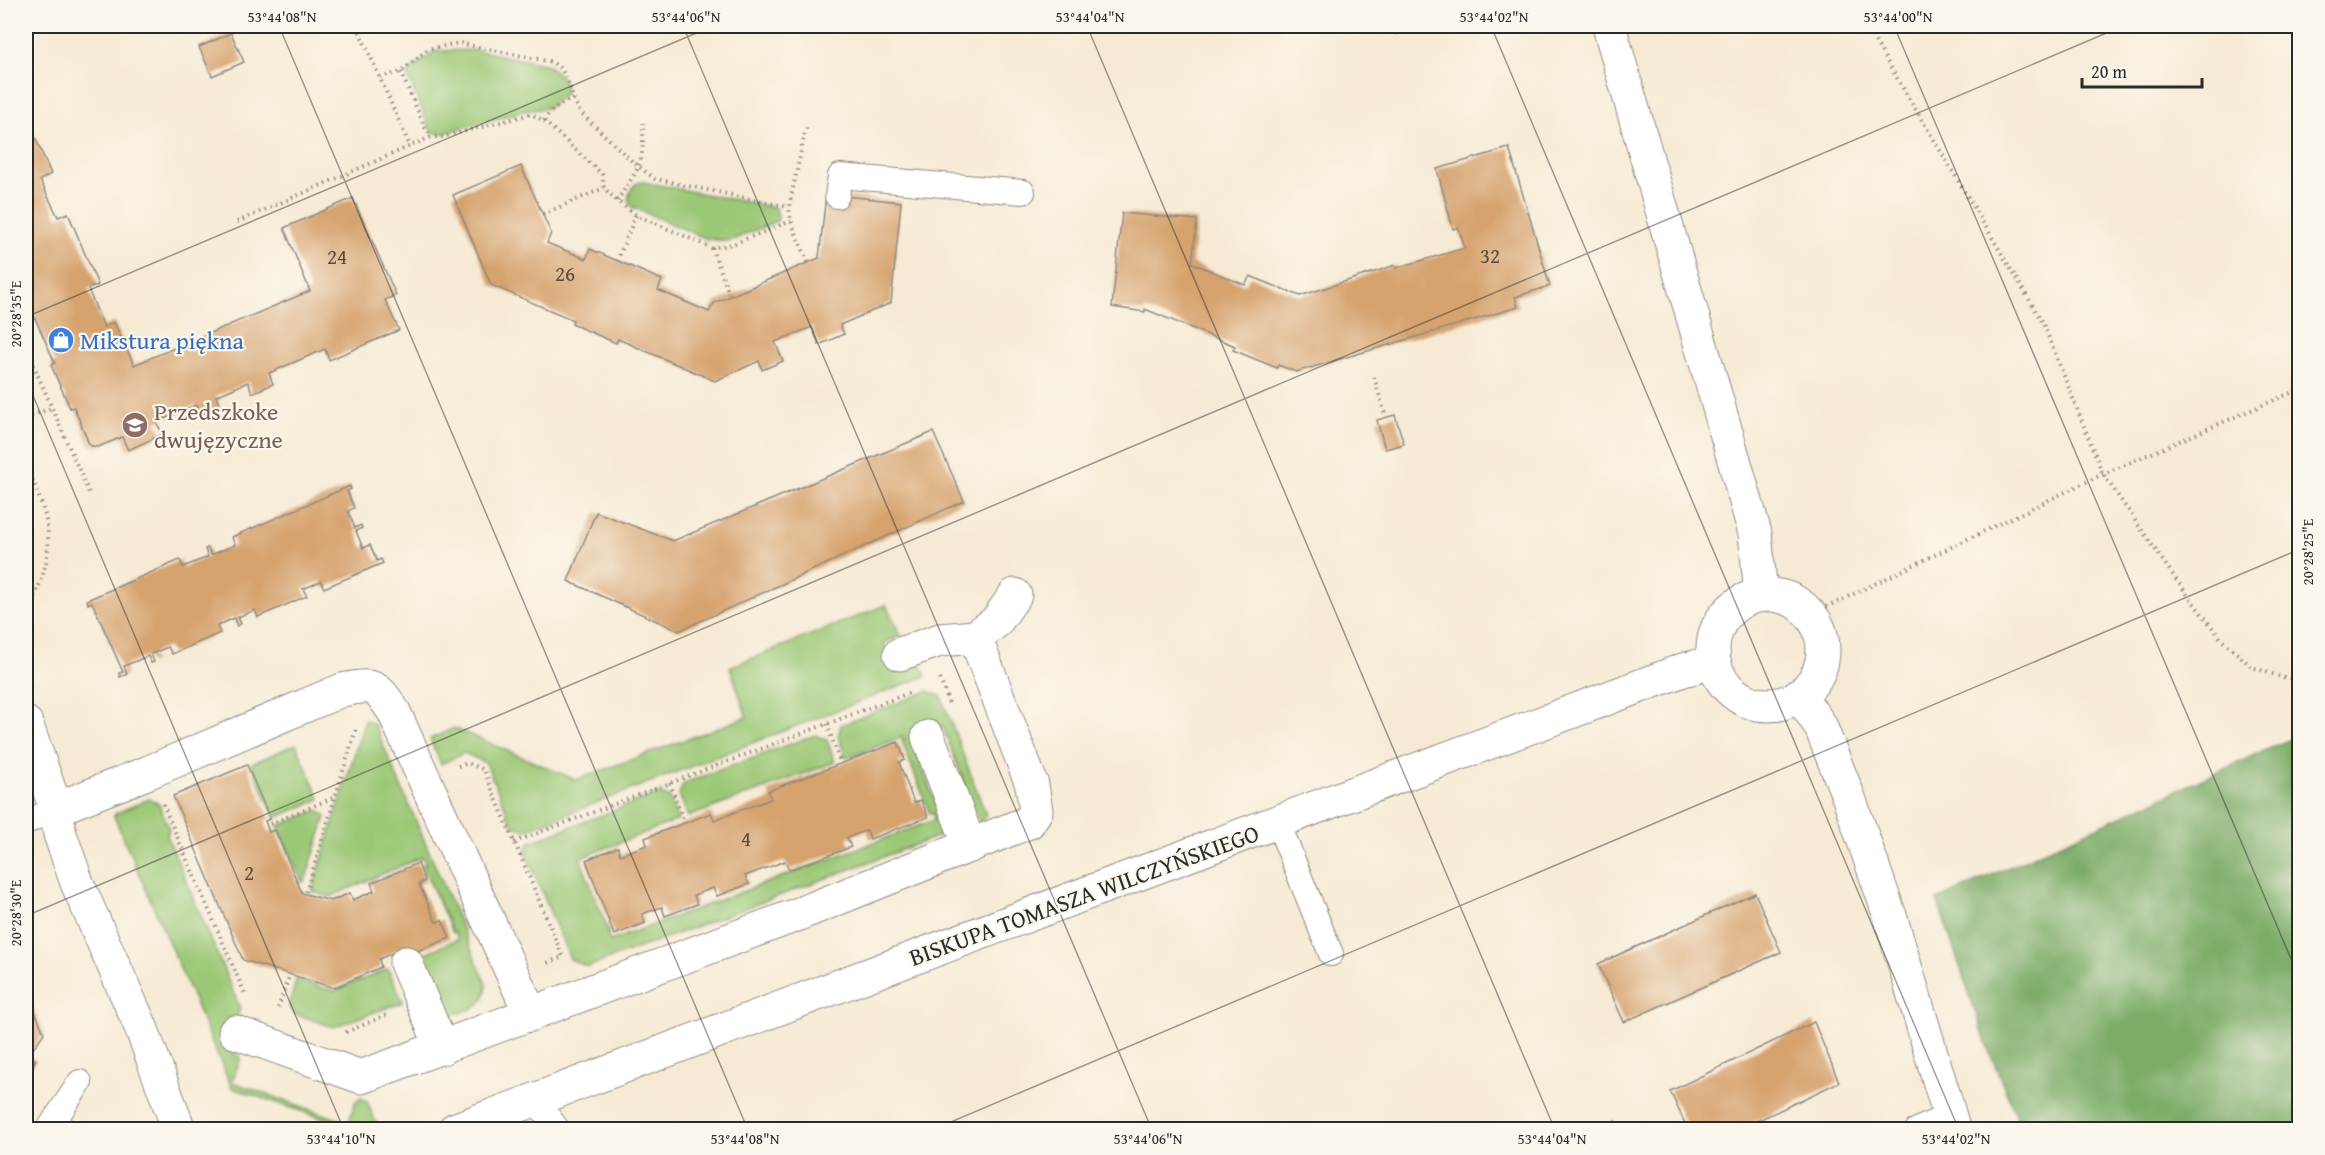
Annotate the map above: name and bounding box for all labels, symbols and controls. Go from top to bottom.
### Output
text: 53°44'08"N [248,6,317,27]
text: 53°44'06"N [652,6,721,27]
text: 53°44'04"N [1056,6,1125,27]
text: 53°44'02"N [1460,6,1529,27]
text: 53°44'00"N [1864,6,1933,27]
scale bar [2082,51,2202,89]
text: 20 m [2091,58,2127,85]
house number: 32 [1480,240,1500,271]
house number: 24 [327,241,347,272]
house number: 26 [555,258,575,289]
text: 20°28'35"E [5,280,26,347]
place label: Mikstura piękna [80,323,244,358]
shop icon: Mikstura piękna [46,325,76,355]
place label: Przedszkoke dwujęzyczne [154,394,283,457]
school or university icon: Przedszkoke dwujęzyczne [120,410,150,440]
text: 20°28'25"E [2297,518,2318,585]
street label: BISKUPA TOMASZA WILCZYŃSKIEGO [904,815,1264,975]
house number: 4 [741,823,751,854]
house number: 2 [244,857,254,888]
text: 20°28'30"E [5,879,26,946]
text: 53°44'10"N [307,1128,376,1149]
text: 53°44'08"N [711,1128,780,1149]
text: 53°44'06"N [1114,1128,1183,1149]
text: 53°44'04"N [1518,1128,1587,1149]
text: 53°44'02"N [1922,1128,1991,1149]

